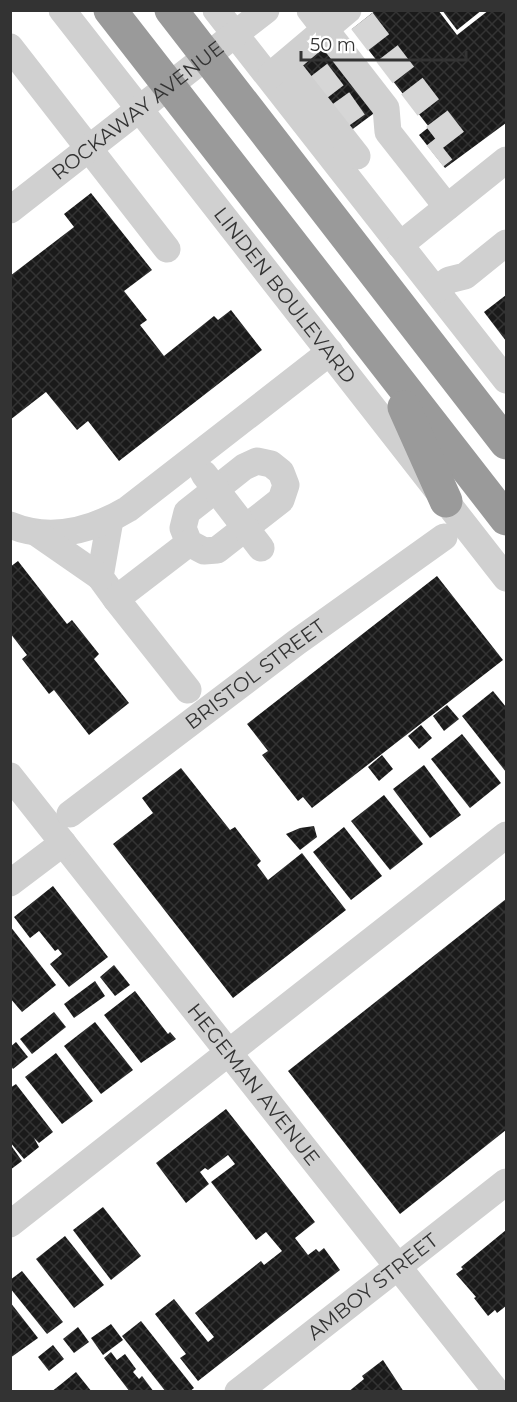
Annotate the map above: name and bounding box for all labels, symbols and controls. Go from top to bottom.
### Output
scale bar [301,24,466,62]
text: 50 m [310,34,356,56]
street label: ROCKAWAY AVENUE [47,36,228,185]
street label: LINDEN BOULEVARD [209,202,361,388]
street label: BRISTOL STREET [180,613,330,735]
street label: HEGEMAN AVENUE [182,999,325,1170]
street label: AMBOY STREET [303,1228,443,1345]

